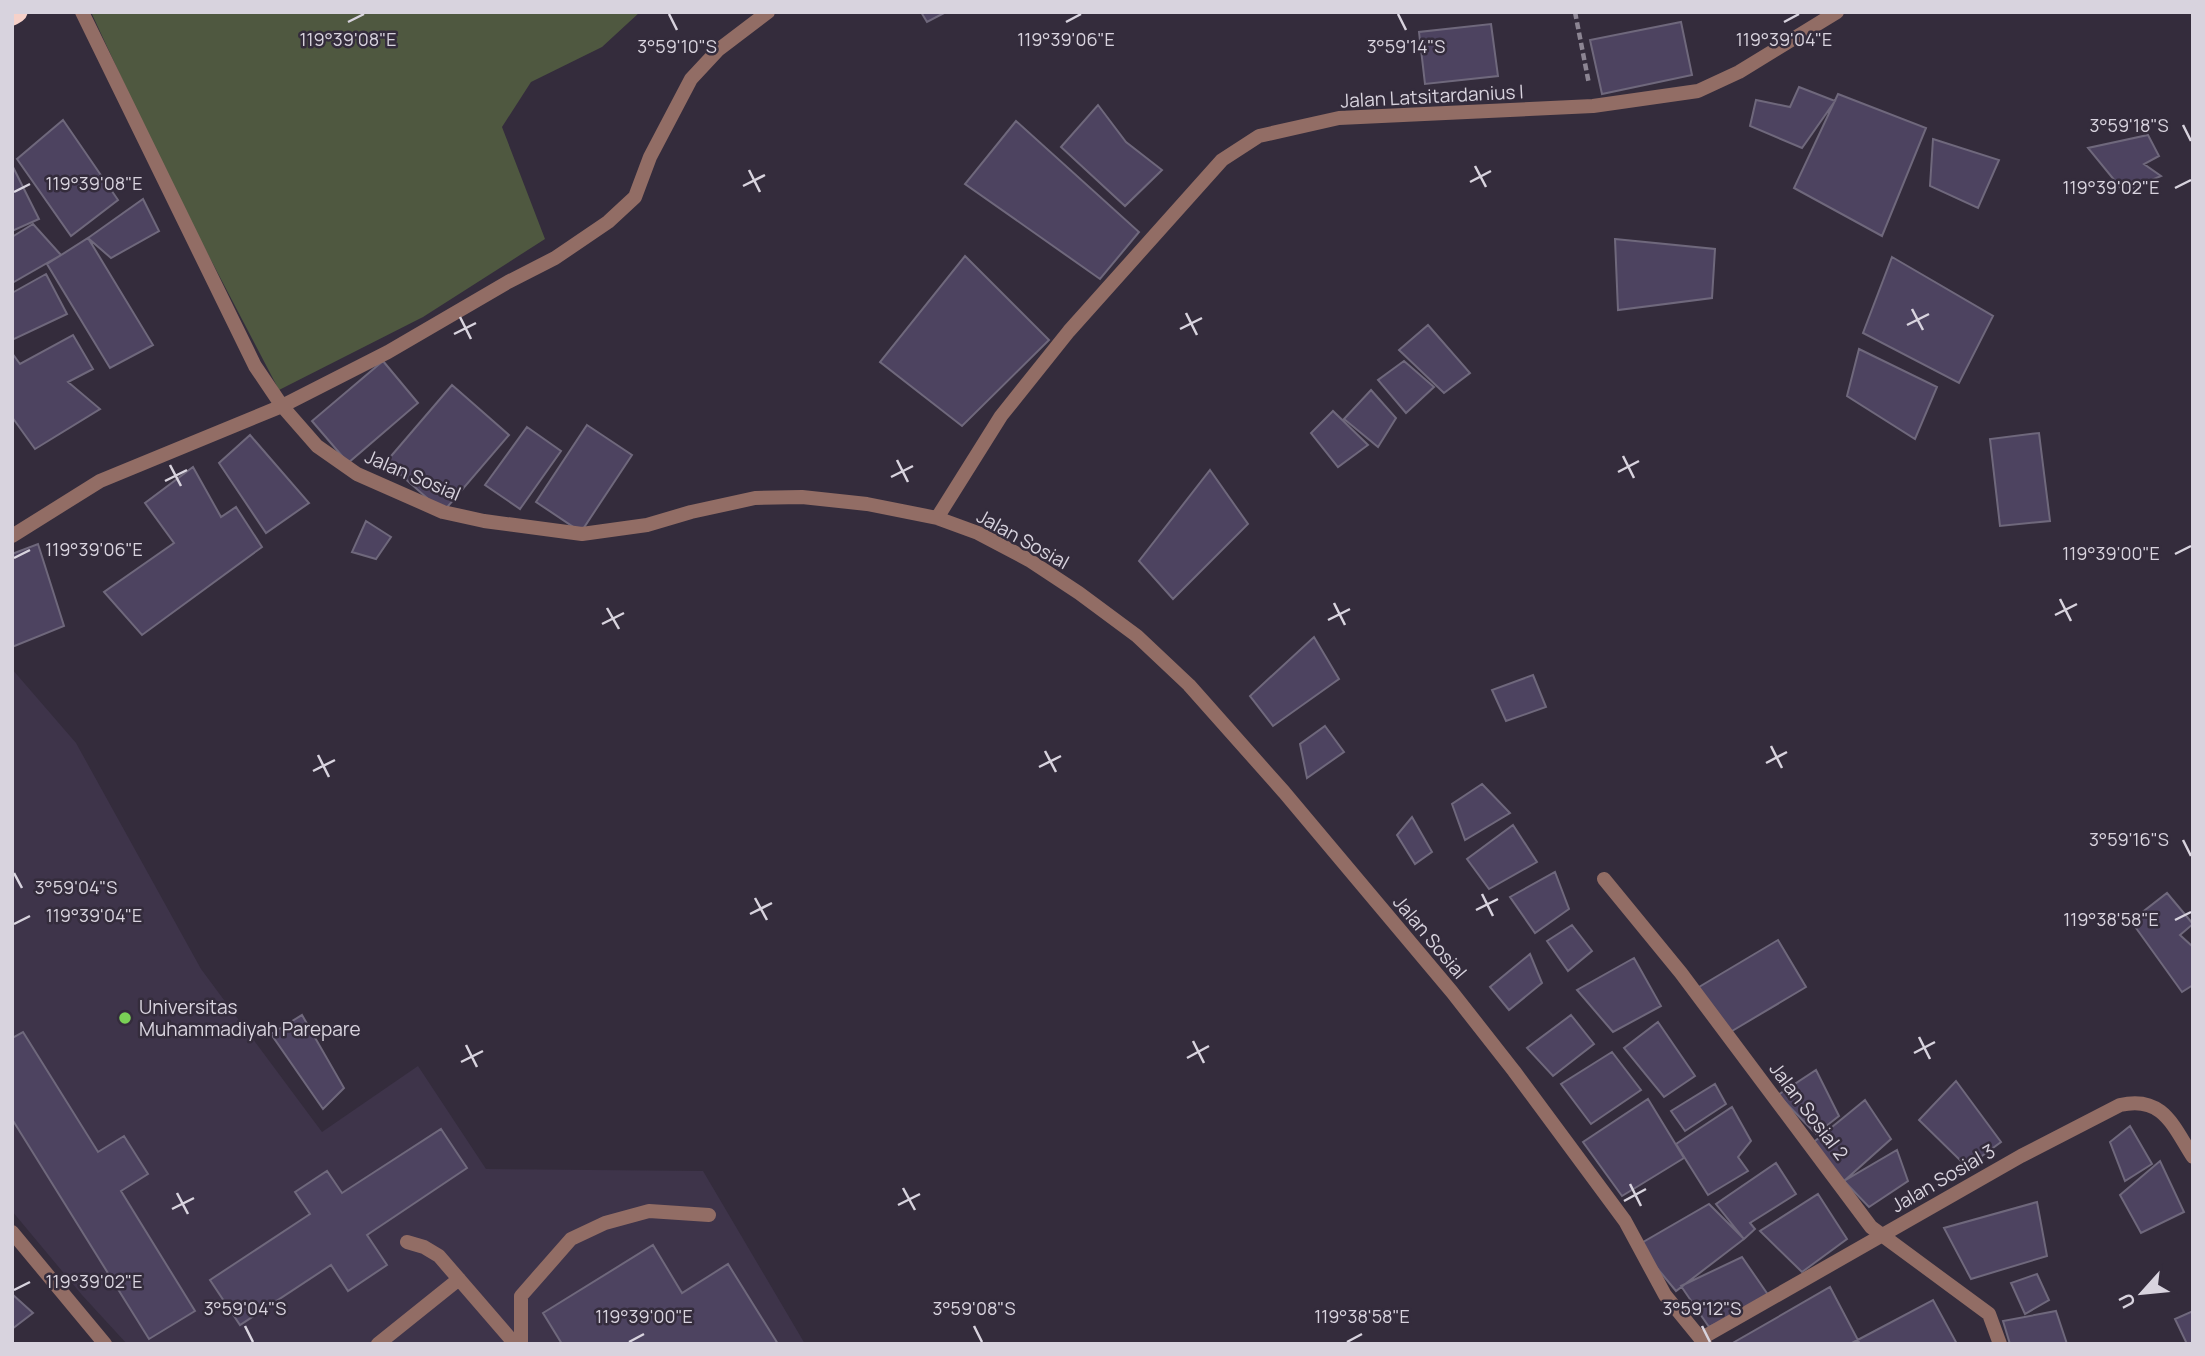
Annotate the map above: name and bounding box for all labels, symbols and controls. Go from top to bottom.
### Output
text: 119°39'08"E [299,27,397,51]
text: 119°39'06"E [1017,27,1115,51]
text: 119°39'04"E [1736,27,1832,51]
text: 3°59'10"S [637,34,717,58]
text: 3°59'14"S [1367,34,1445,58]
street label: Jalan Latsitardanius I [1340,78,1524,114]
text: 3°59'18"S [2089,113,2169,137]
text: 119°39'08"E [45,171,143,195]
text: 119°39'02"E [2063,175,2159,199]
street label: Jalan Sosial [361,443,465,507]
street label: Jalan Sosial [972,503,1074,575]
text: 119°39'06"E [45,537,143,561]
text: 119°39'00"E [2062,541,2160,565]
text: 3°59'16"S [2089,827,2169,851]
text: 3°59'04"S [35,875,117,899]
street label: Jalan Sosial [1387,890,1473,984]
text: 119°39'04"E [46,903,142,927]
text: 119°38'58"E [2063,907,2159,931]
place label: Universitas Muhammadiyah Parepare [139,994,361,1042]
marker: Universitas Muhammadiyah Parepare [117,1010,133,1026]
street label: Jalan Sosial 2 [1764,1057,1854,1165]
street label: Jalan Sosial 3 [1886,1138,2000,1218]
north arrow [2107,1258,2177,1328]
text: 119°39'02"E [46,1269,142,1293]
text: U [2112,1289,2142,1313]
text: 3°59'04"S [204,1296,286,1320]
text: 3°59'08"S [932,1296,1016,1320]
text: 3°59'12"S [1663,1296,1741,1320]
text: 119°39'00"E [595,1304,693,1328]
text: 119°38'58"E [1314,1304,1410,1328]

